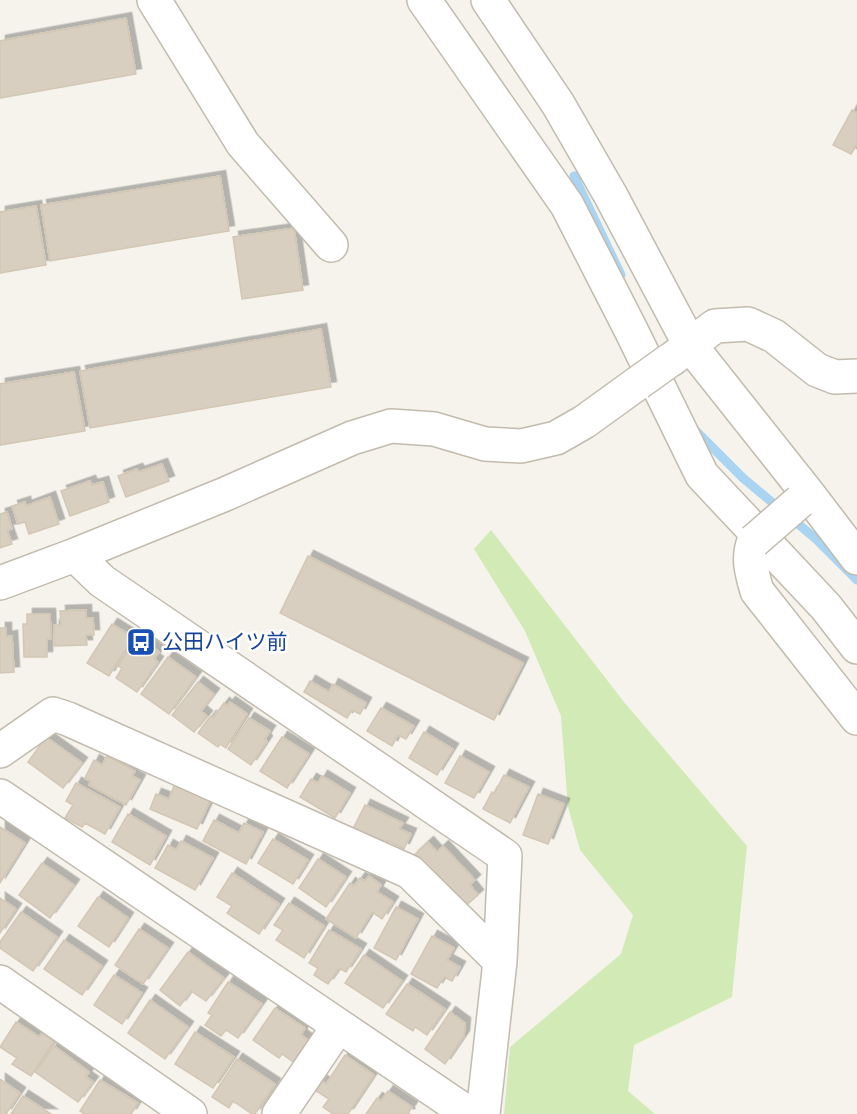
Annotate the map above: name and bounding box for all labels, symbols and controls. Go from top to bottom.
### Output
bus stop icon: 公田ハイツ前 [125,626,157,658]
place label: 公田ハイツ前 [162,629,288,654]

